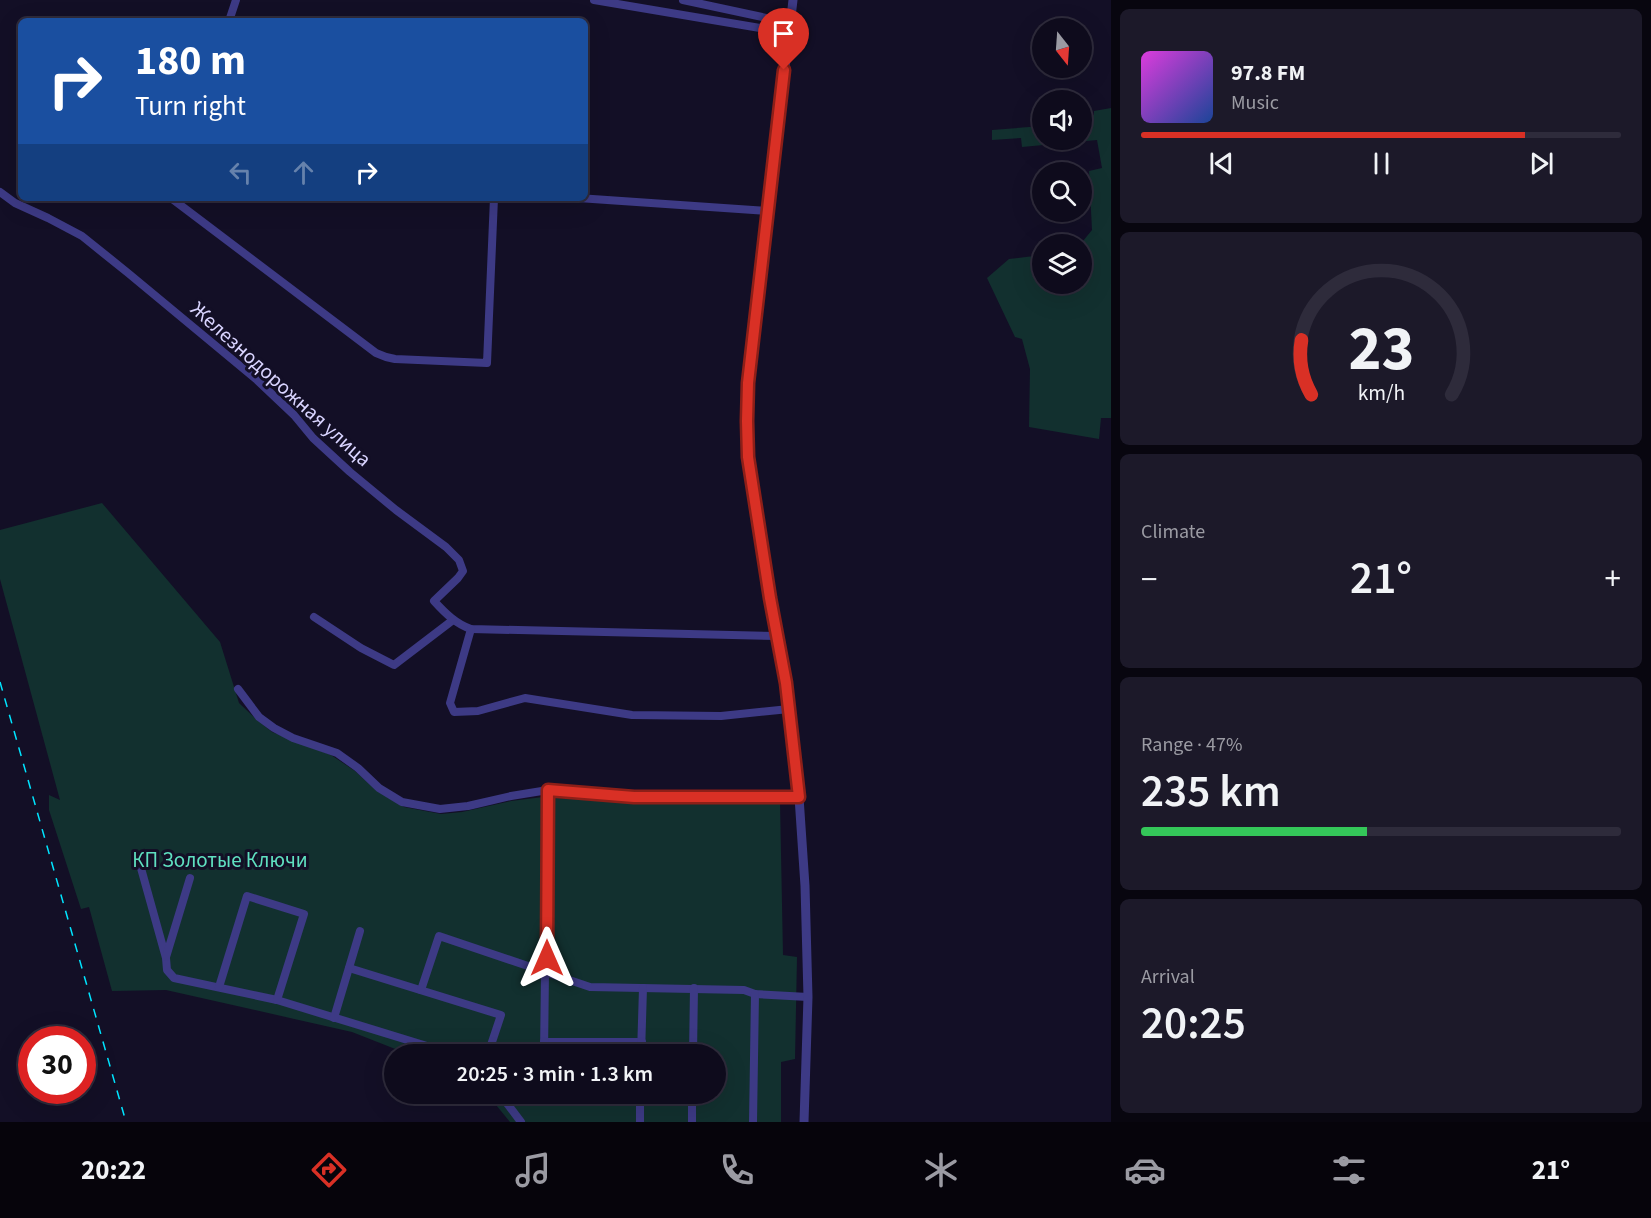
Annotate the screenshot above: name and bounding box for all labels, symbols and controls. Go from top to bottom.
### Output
pin [758,8,809,70]
icon: arrive [767,17,800,50]
north arrow [1032,18,1092,78]
map controls [1032,18,1092,294]
text: 180 m [135,31,246,91]
icon: right [36,42,114,120]
text: 97.8 FM [1231,57,1305,89]
text: Turn right [135,87,246,126]
text: Music [1231,89,1279,117]
button: sound [1032,90,1092,150]
icon: previous [1205,147,1238,180]
icon: pause [1365,147,1398,180]
icon: next [1525,147,1558,180]
icon: left [224,156,257,189]
icon: ahead [287,156,320,189]
icon: right [350,156,383,189]
button: search [1032,162,1092,222]
button: layers [1032,234,1092,294]
street label: Железнодорожная улица [184,294,378,474]
text: 23 [1348,306,1414,395]
text: km/h [1357,379,1405,410]
text: Climate [1141,518,1205,546]
text: 21° [1350,547,1412,611]
text: − [1141,556,1157,603]
text: + [1605,556,1621,603]
text: Range · 47% [1141,731,1242,759]
text: 235 km [1141,760,1281,824]
park label: КП Золотые Ключи [132,845,308,875]
position arrow [515,926,579,990]
text: Arrival [1141,963,1195,991]
text: 20:25 [1141,992,1246,1056]
speed limit sign: 30 [18,1026,96,1104]
text: 20:25 · 3 min · 1.3 km [457,1058,653,1090]
icon: directions [308,1149,350,1191]
icon: music [512,1149,554,1191]
icon: phone [716,1149,758,1191]
icon: climate [920,1149,962,1191]
icon: car [1124,1149,1166,1191]
icon: filters [1328,1149,1370,1191]
text: 20:22 [81,1151,146,1190]
text: 21° [1532,1151,1570,1190]

